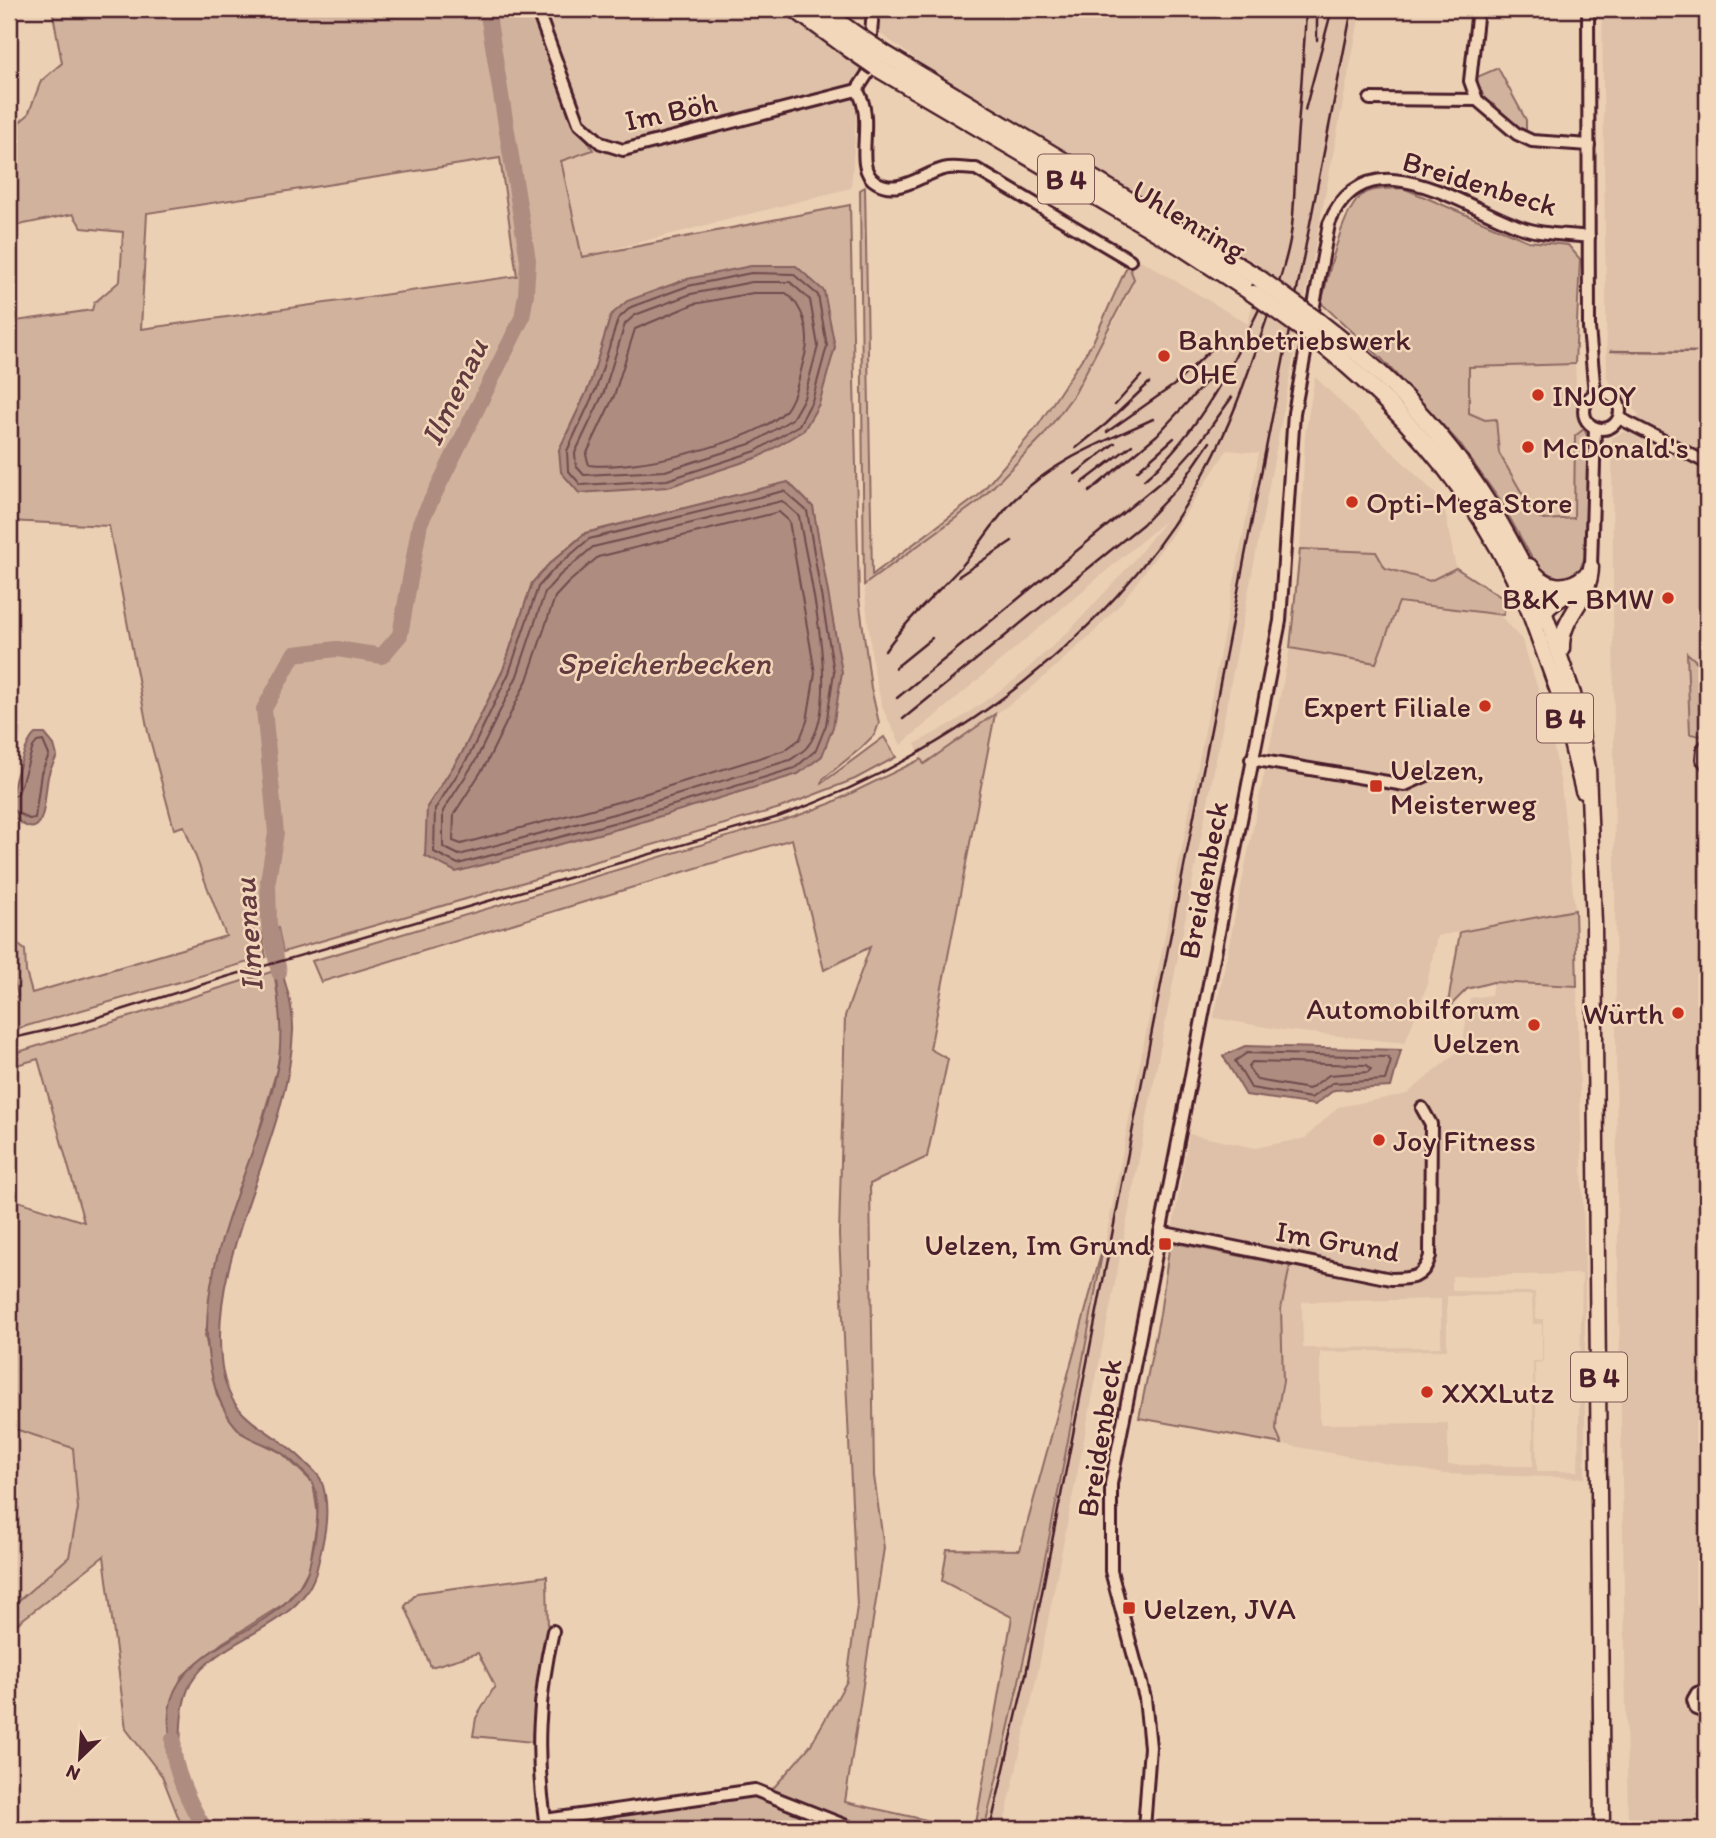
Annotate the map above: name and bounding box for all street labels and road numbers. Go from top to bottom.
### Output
street label: Im Böh [622,83,720,139]
street label: Breidenbeck [1398,142,1562,224]
road number: B 4 [1038,154,1094,204]
street label: Uhlenring [1125,171,1253,269]
road number: B 4 [1537,694,1593,742]
street label: Breidenbeck [1170,798,1237,962]
street label: Im Grund [1273,1212,1403,1270]
road number: B 4 [1571,1352,1627,1402]
street label: Breidenbeck [1068,1356,1130,1520]

